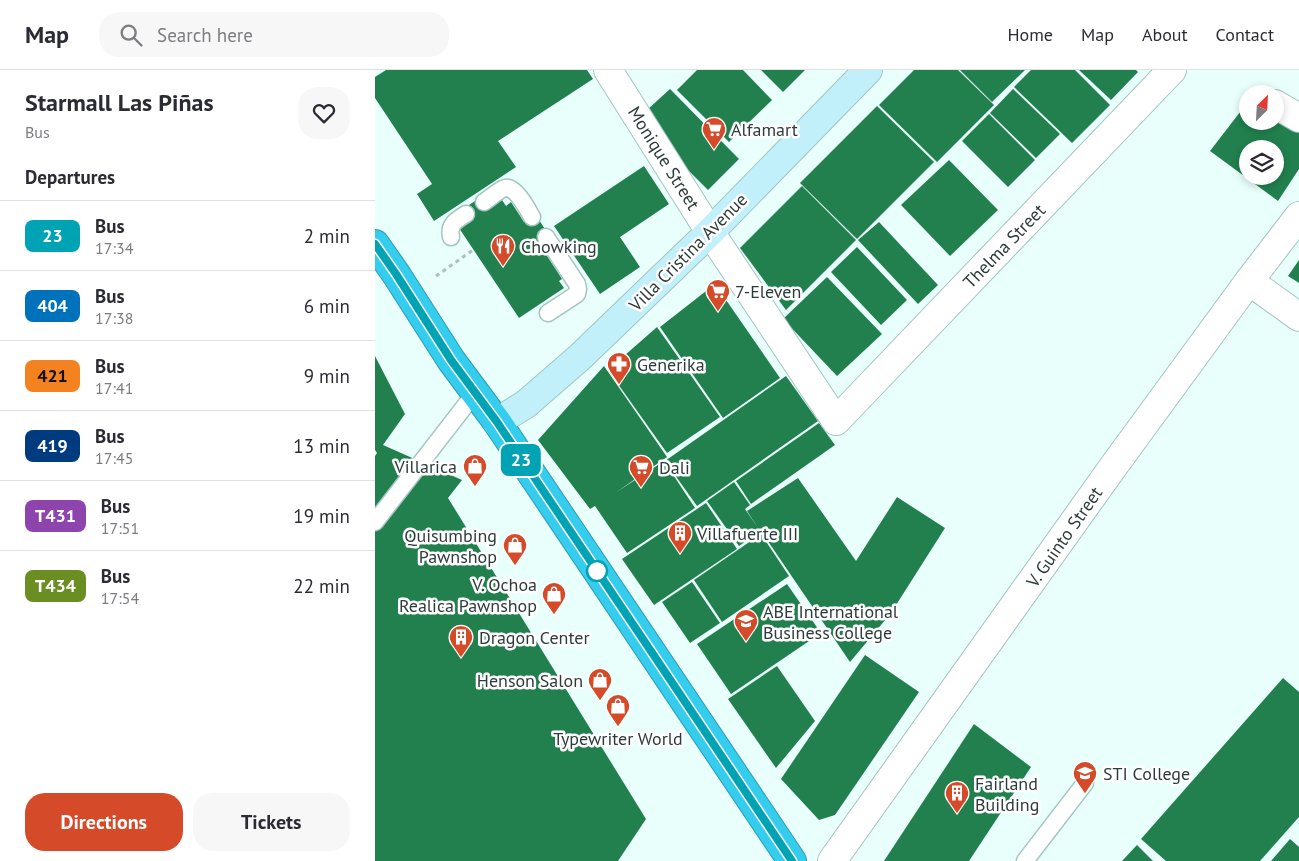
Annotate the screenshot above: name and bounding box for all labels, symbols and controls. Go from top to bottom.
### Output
search box [99,12,449,57]
text: Map [25,19,69,50]
icon: search [117,21,145,49]
text: Search here [157,23,253,47]
text: Home [1007,23,1053,46]
text: Map [1081,23,1114,46]
text: About [1142,23,1188,46]
text: Contact [1216,23,1274,46]
north arrow [1239,85,1284,130]
map controls [1239,85,1284,185]
text: Starmall Las Piñas [25,87,214,118]
button: heart [298,87,350,139]
street label: Monique Street [623,102,705,214]
supermarket icon: Alfamart [701,116,727,150]
place label: Alfamart [731,118,798,141]
text: Bus [25,122,50,142]
button: layers [1239,140,1284,185]
text: Departures [25,165,115,189]
street label: Villa Cristina Avenue [623,188,752,317]
street label: Thelma Street [958,199,1050,293]
text: Bus [95,214,124,238]
text: 23 [42,224,63,247]
text: 2 min [304,224,350,248]
restaurant icon: Chowking [490,233,516,267]
place label: Chowking [521,235,597,258]
text: 17:34 [95,238,133,258]
supermarket icon: 7-Eleven [705,278,731,312]
place label: 7-Eleven [735,280,801,303]
text: Bus [95,284,124,308]
text: 404 [37,294,68,317]
text: 6 min [304,294,350,318]
text: 17:38 [95,308,133,328]
pharmacy icon: Generika [606,351,632,385]
place label: Generika [637,353,705,376]
text: Bus [95,354,124,378]
text: 421 [37,364,68,387]
text: 9 min [304,364,350,388]
text: 17:41 [95,378,133,398]
text: Bus [95,424,124,448]
text: 419 [37,434,68,457]
text: 13 min [293,434,350,458]
line badge: 23 [499,444,543,476]
text: 17:45 [95,448,133,468]
text: 23 [511,448,531,471]
shop icon: Villarica [462,453,488,487]
supermarket icon: Dali [628,454,654,488]
place label: Villarica [394,455,457,478]
place label: Dali [659,456,690,479]
street label: V. Guinto Street [1020,482,1107,593]
text: Bus [101,494,130,518]
text: T431 [35,504,76,527]
text: 19 min [293,504,350,528]
text: 17:51 [101,518,139,538]
building icon: Villafuerte III [667,520,693,554]
place label: Villafuerte III [696,522,798,545]
place label: Quisumbing Pawnshop [404,524,497,568]
shop icon: Quisumbing Pawnshop [502,532,528,566]
unlabelled marker [586,560,608,582]
text: Bus [101,564,130,588]
place label: V. Ochoa Realica Pawnshop [399,573,537,617]
text: T434 [35,574,76,597]
text: 22 min [293,574,350,598]
shop icon: V. Ochoa Realica Pawnshop [541,581,567,615]
text: 17:54 [101,588,139,608]
place label: ABE International Business College [763,600,899,644]
school or university icon: ABE International Business College [733,608,759,642]
building icon: Dragon Center [448,624,474,658]
place label: Dragon Center [479,626,590,649]
shop icon: Henson Salon [587,667,613,701]
place label: Henson Salon [477,669,583,692]
shop icon: Typewriter World [605,693,631,727]
place label: Typewriter World [553,727,683,750]
school or university icon: STI College [1072,760,1098,794]
place label: STI College [1103,762,1190,785]
place label: Fairland Building [975,772,1039,816]
building icon: Fairland Building [944,780,970,814]
button: Directions [25,793,183,851]
button: Tickets [193,793,350,851]

